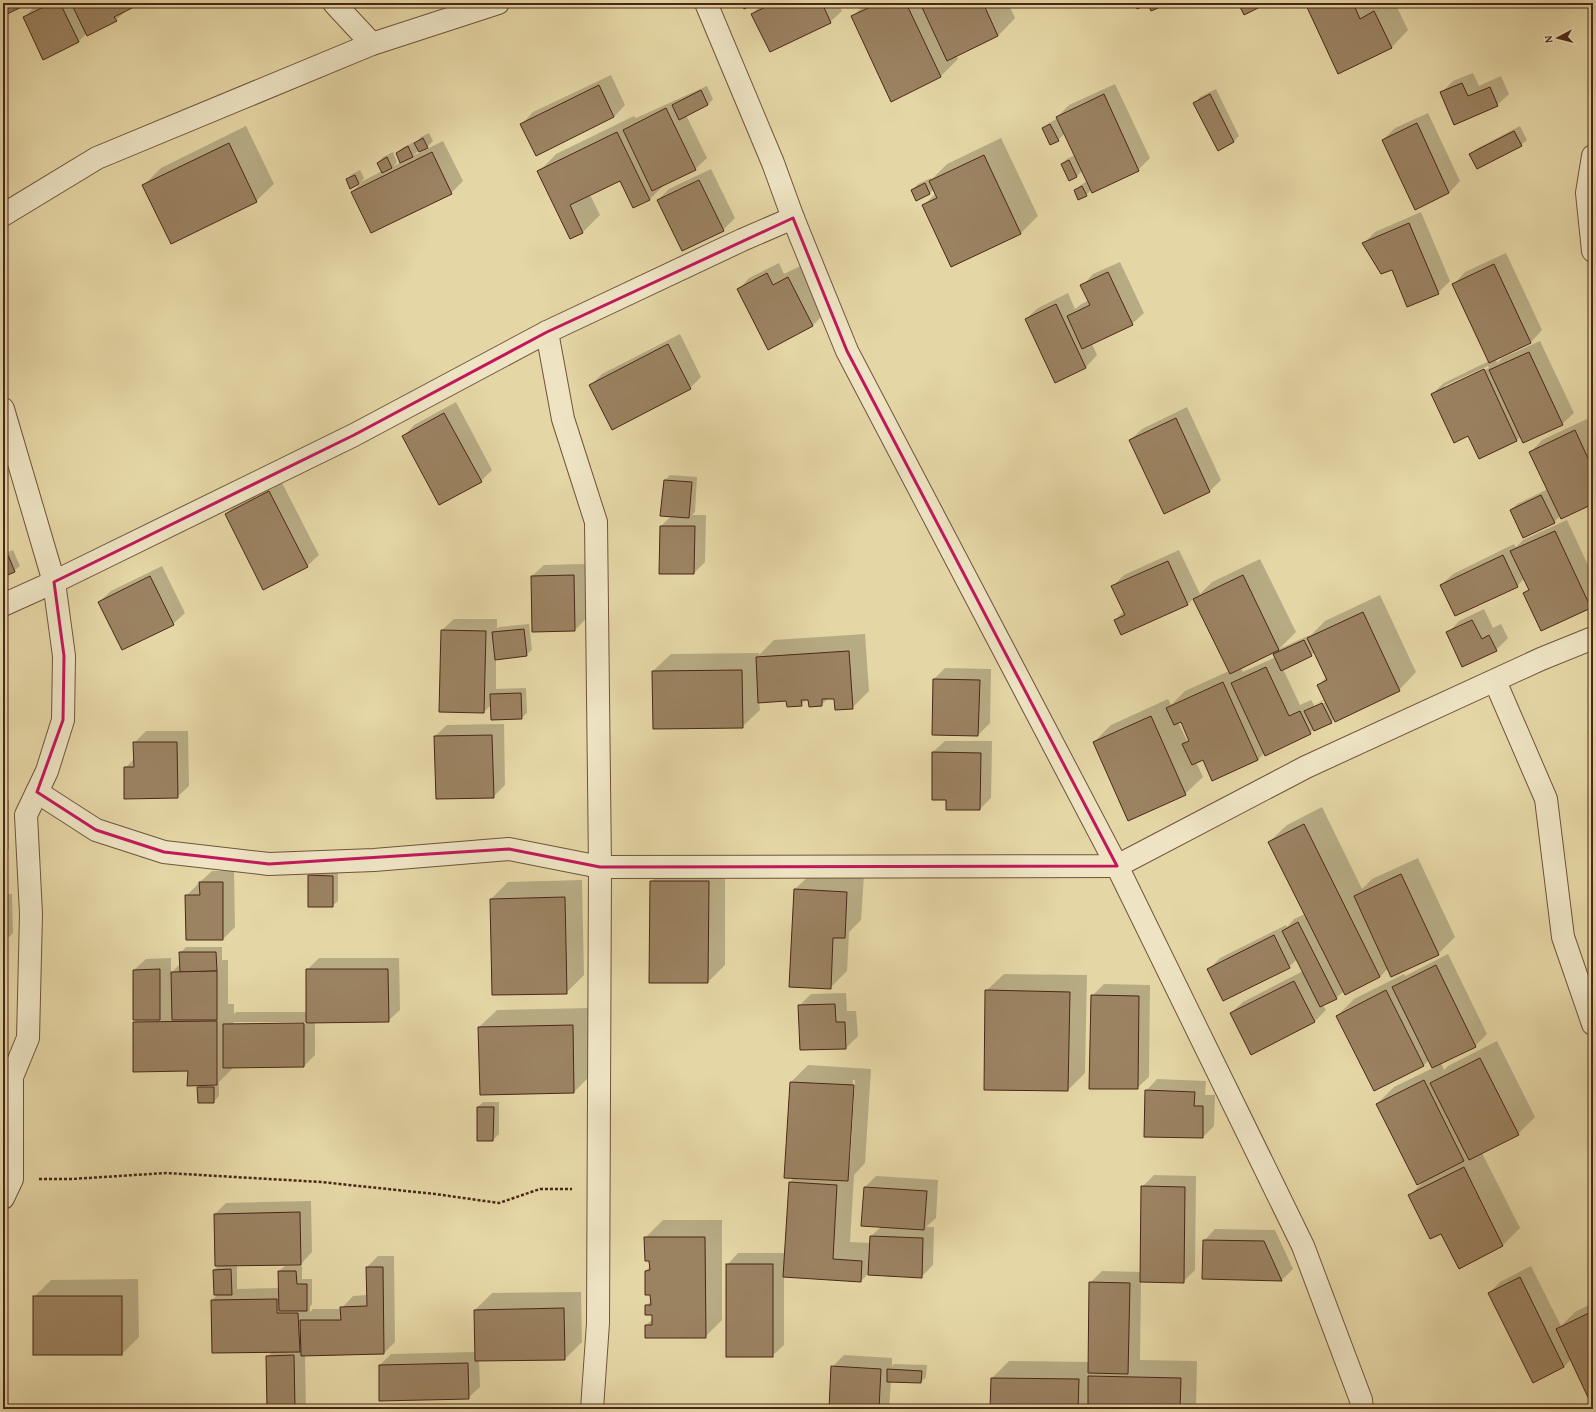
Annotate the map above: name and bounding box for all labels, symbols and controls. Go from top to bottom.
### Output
north arrow [1538,18,1578,58]
text: N [1540,34,1556,44]

